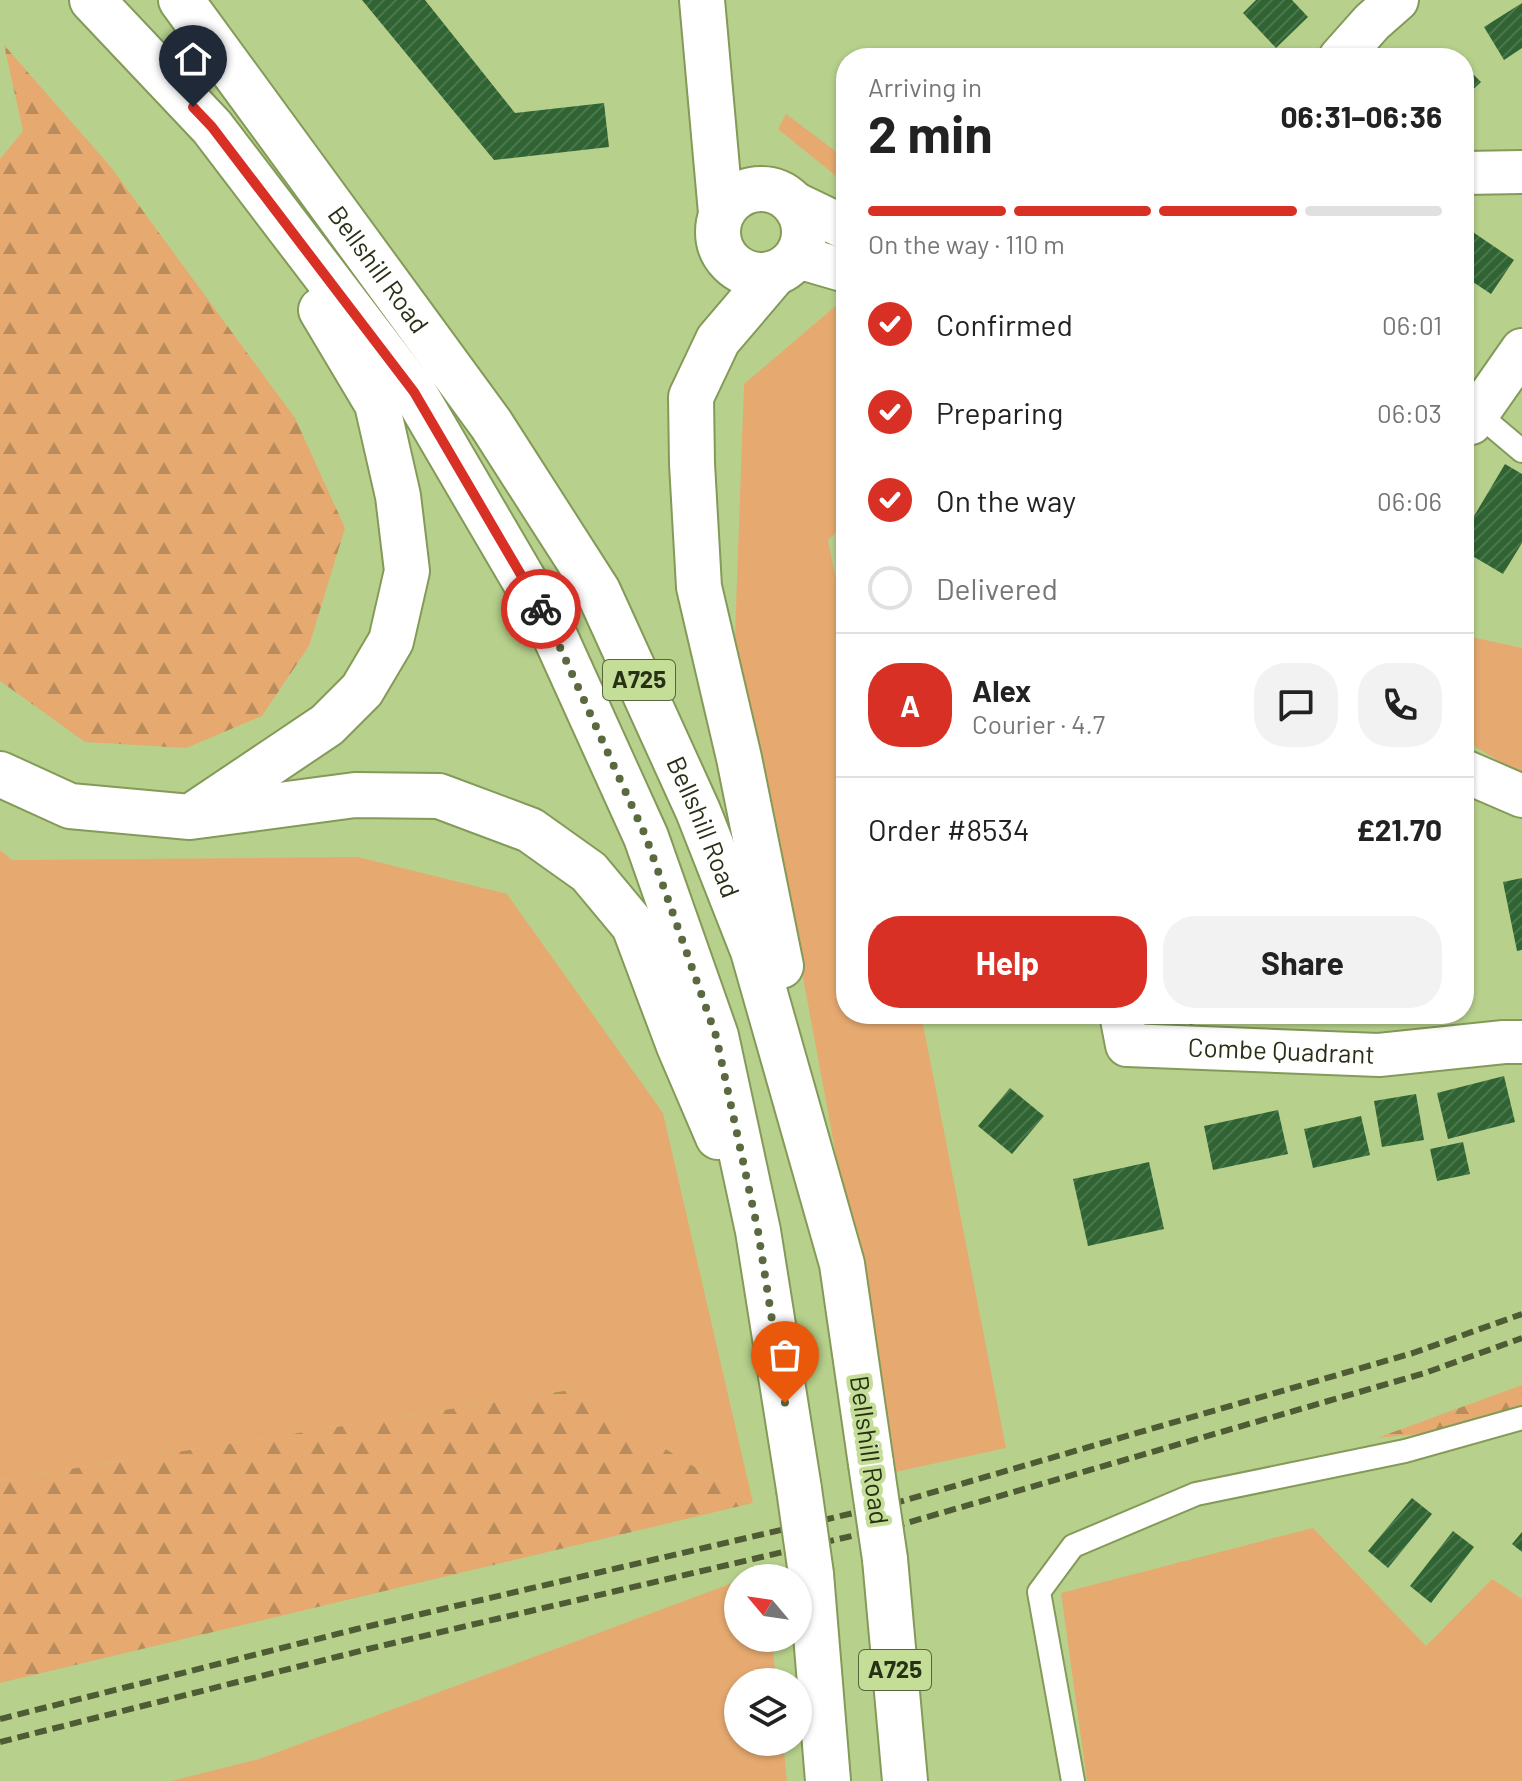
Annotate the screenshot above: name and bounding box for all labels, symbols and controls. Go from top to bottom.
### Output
pin [159,25,227,107]
icon: home [171,37,215,81]
text: Arriving in [868,71,982,102]
text: 06:31–06:36 [1280,98,1442,134]
text: 2 min [868,101,993,163]
street label: Bellshill Road [323,199,436,338]
text: On the way · 110 m [868,228,1065,259]
icon: check [868,302,912,346]
text: Confirmed [936,306,1073,342]
text: 06:01 [1382,309,1442,340]
icon: check [868,390,912,434]
text: Preparing [936,394,1063,430]
text: 06:03 [1377,397,1442,428]
icon: check [868,478,912,522]
text: On the way [936,482,1076,518]
text: 06:06 [1377,485,1442,516]
courier [501,569,581,649]
text: Delivered [936,570,1058,606]
icon: bike [519,587,563,631]
road number: A725 [603,660,675,700]
button: chat [1254,663,1338,747]
button: phone [1358,663,1442,747]
text: Alex [972,672,1031,708]
text: A [900,687,920,723]
text: Courier · 4.7 [972,708,1105,739]
street label: Bellshill Road [661,751,747,902]
text: Order #8534 [868,811,1030,847]
text: £21.70 [1356,811,1442,847]
button: Help [868,916,1147,1008]
button: Share [1163,916,1442,1008]
street label: Combe Quadrant [1187,1030,1375,1069]
pin [751,1321,819,1403]
icon: bag [763,1333,807,1377]
street label: Bellshill Road [845,1373,896,1526]
north arrow [724,1564,812,1652]
map controls [724,1564,812,1756]
road number: A725 [859,1650,931,1690]
button: layers [724,1668,812,1756]

